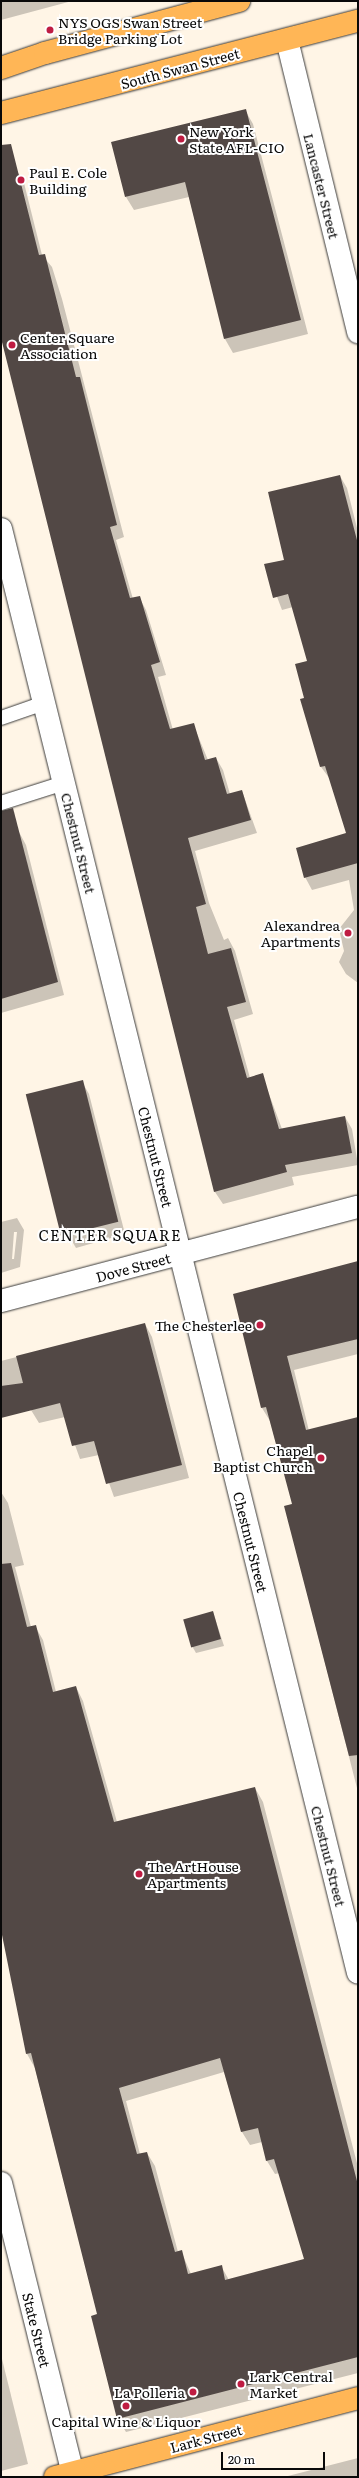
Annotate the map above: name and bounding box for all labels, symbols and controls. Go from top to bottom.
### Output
place label: NYS OGS Swan Street Bridge Parking Lot [58,14,202,46]
marker: NYS OGS Swan Street Bridge Parking Lot [45,25,55,35]
street label: South Swan Street [119,44,241,92]
place label: New York State AFL-CIO [189,123,284,156]
street label: Lancaster Street [301,131,343,241]
marker: New York State AFL-CIO [176,134,186,144]
place label: Paul E. Cole Building [29,164,107,196]
marker: Paul E. Cole Building [16,175,26,185]
place label: Center Square Association [20,329,115,362]
marker: Center Square Association [7,340,17,350]
street label: Chestnut Street [58,791,100,895]
place label: Alexandrea Apartments [261,917,340,950]
marker: Alexandrea Apartments [343,928,353,938]
street label: Chestnut Street [135,1105,177,1209]
district label: CENTER SQUARE [39,1226,181,1244]
street label: Dove Street [94,1249,172,1285]
place label: The Chesterlee [155,1317,252,1333]
marker: The Chesterlee [255,1320,265,1330]
place label: Chapel Baptist Church [213,1442,313,1474]
marker: Chapel Baptist Church [316,1453,326,1463]
street label: Chestnut Street [230,1490,272,1594]
street label: Chestnut Street [308,1804,350,1908]
place label: The ArtHouse Apartments [147,1858,239,1890]
marker: The ArtHouse Apartments [134,1869,144,1879]
street label: State Street [20,2291,54,2369]
place label: Lark Central Market [249,2368,333,2400]
marker: Lark Central Market [236,2379,246,2389]
place label: La Polleria [114,2384,185,2400]
marker: La Polleria [188,2387,198,2397]
marker: Capital Wine & Liquor [121,2401,131,2411]
place label: Capital Wine & Liquor [52,2413,200,2429]
street label: Lark Street [168,2420,244,2456]
scale bar [223,2444,327,2470]
text: 20 m [228,2450,255,2468]

